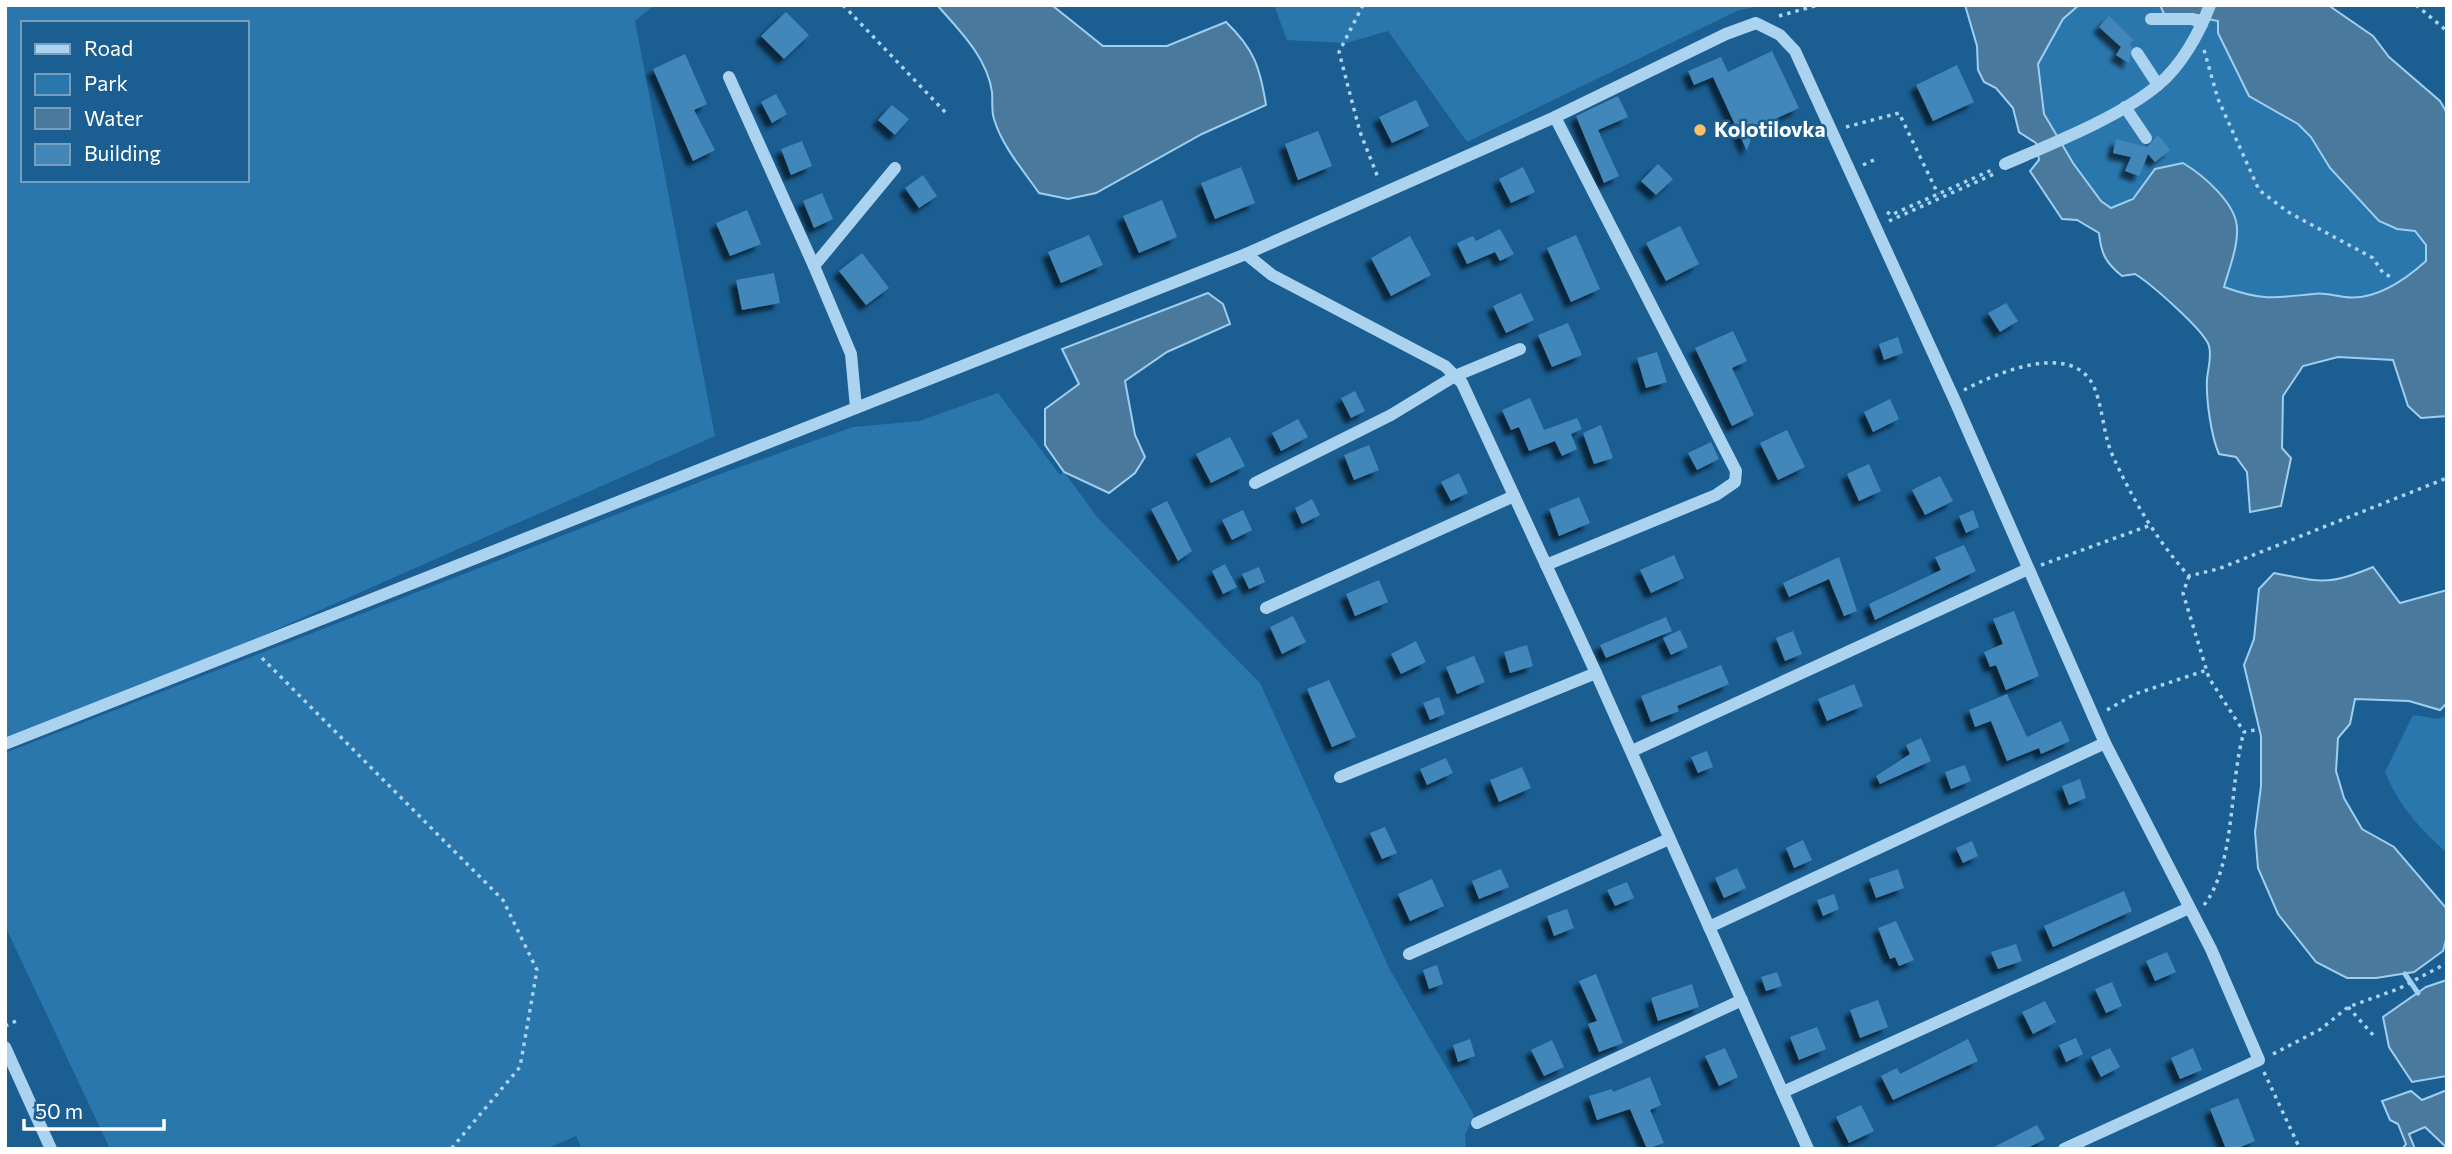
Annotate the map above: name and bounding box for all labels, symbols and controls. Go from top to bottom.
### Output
legend [21,21,248,182]
text: Road [84,35,133,60]
text: Park [84,70,128,95]
text: Water [84,105,143,130]
place label: Kolotilovka [1714,116,1826,141]
marker: Kolotilovka [1692,122,1708,138]
text: Building [84,140,161,165]
scale bar [24,1088,164,1132]
text: 50 m [35,1098,83,1123]

